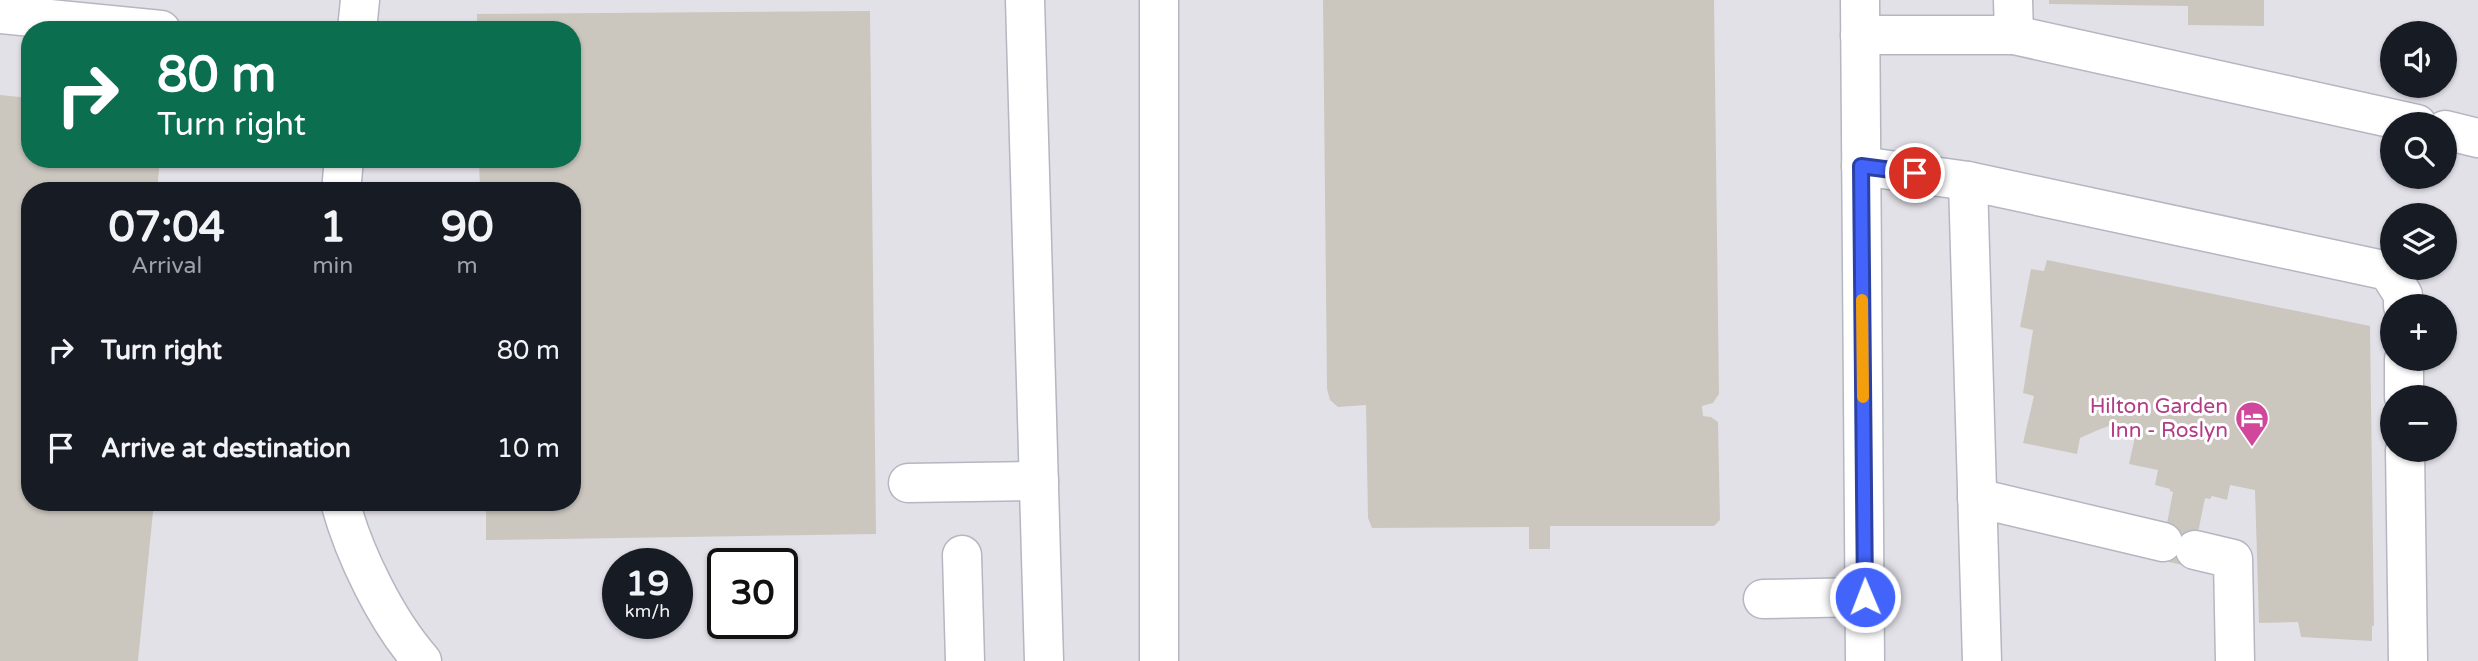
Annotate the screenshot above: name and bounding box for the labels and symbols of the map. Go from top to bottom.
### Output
pin [1885,143,1945,203]
place label: Hilton Garden Inn - Roslyn [2090,394,2228,443]
hotel icon: Hilton Garden Inn - Roslyn [2233,399,2271,448]
speed limit sign: 30 [707,548,798,639]
position arrow [1828,560,1902,634]

